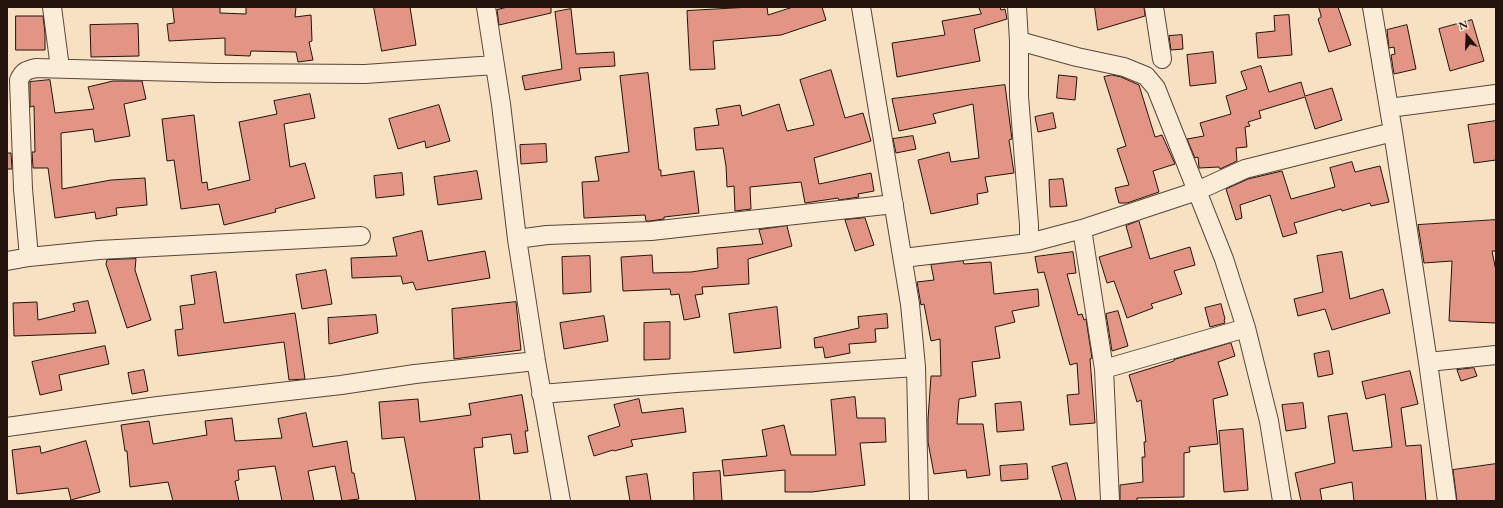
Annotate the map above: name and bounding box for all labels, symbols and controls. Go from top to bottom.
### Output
north arrow [1447,16,1487,56]
text: N [1457,17,1470,33]

